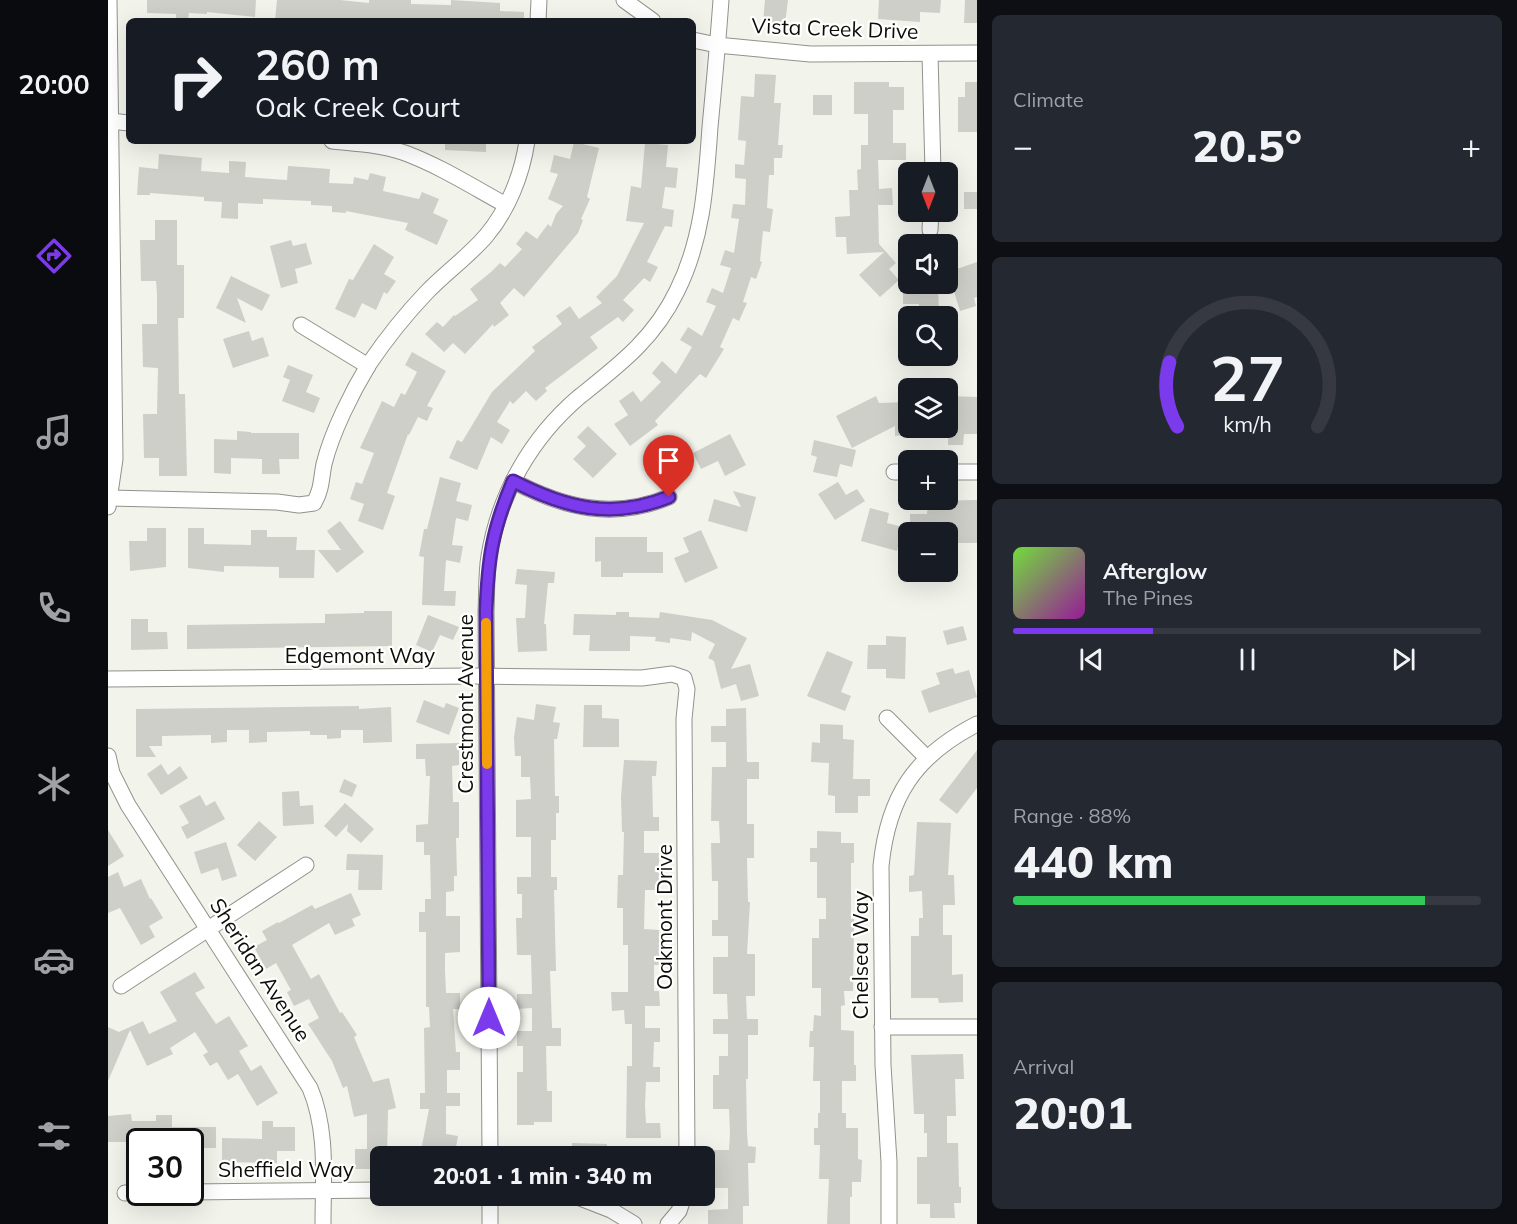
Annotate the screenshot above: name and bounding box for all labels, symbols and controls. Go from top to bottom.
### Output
street label: Vista Creek Drive [751,12,919,44]
text: 260 m [255,38,380,91]
icon: right [156,42,234,120]
text: 20:00 [18,67,90,101]
text: Climate [1013,87,1084,112]
text: Oak Creek Court [255,90,460,124]
text: 20.5° [1192,117,1302,173]
text: − [1013,125,1033,166]
text: + [1461,125,1481,166]
north arrow [898,162,958,222]
map controls [898,162,958,582]
button: sound [898,234,958,294]
icon: directions [33,235,75,277]
button: search [898,306,958,366]
text: 27 [1210,338,1284,417]
button: layers [898,378,958,438]
icon: music [33,411,75,453]
text: km/h [1223,411,1271,438]
pin [643,435,694,497]
icon: arrive [652,444,685,477]
button: + [898,450,958,510]
button: − [898,522,958,582]
text: Afterglow [1103,557,1207,585]
text: The Pines [1103,585,1193,610]
icon: phone [33,587,75,629]
street label: Crestmont Avenue [452,614,478,794]
street label: Edgemont Way [285,642,435,668]
icon: previous [1075,643,1108,676]
icon: pause [1231,643,1264,676]
icon: next [1387,643,1420,676]
icon: climate [33,763,75,805]
text: Range · 88% [1013,803,1131,828]
text: 440 km [1013,833,1174,889]
street label: Oakmont Drive [651,844,677,990]
street label: Chelsea Way [847,891,873,1019]
street label: Sheridan Avenue [205,893,317,1046]
icon: car [33,939,75,981]
position arrow [457,986,521,1050]
text: Arrival [1013,1054,1074,1079]
text: 20:01 [1013,1084,1133,1140]
icon: filters [33,1115,75,1157]
speed limit sign: 30 [126,1128,204,1206]
street label: Sheffield Way [218,1156,354,1182]
text: 20:01 · 1 min · 340 m [433,1162,652,1190]

